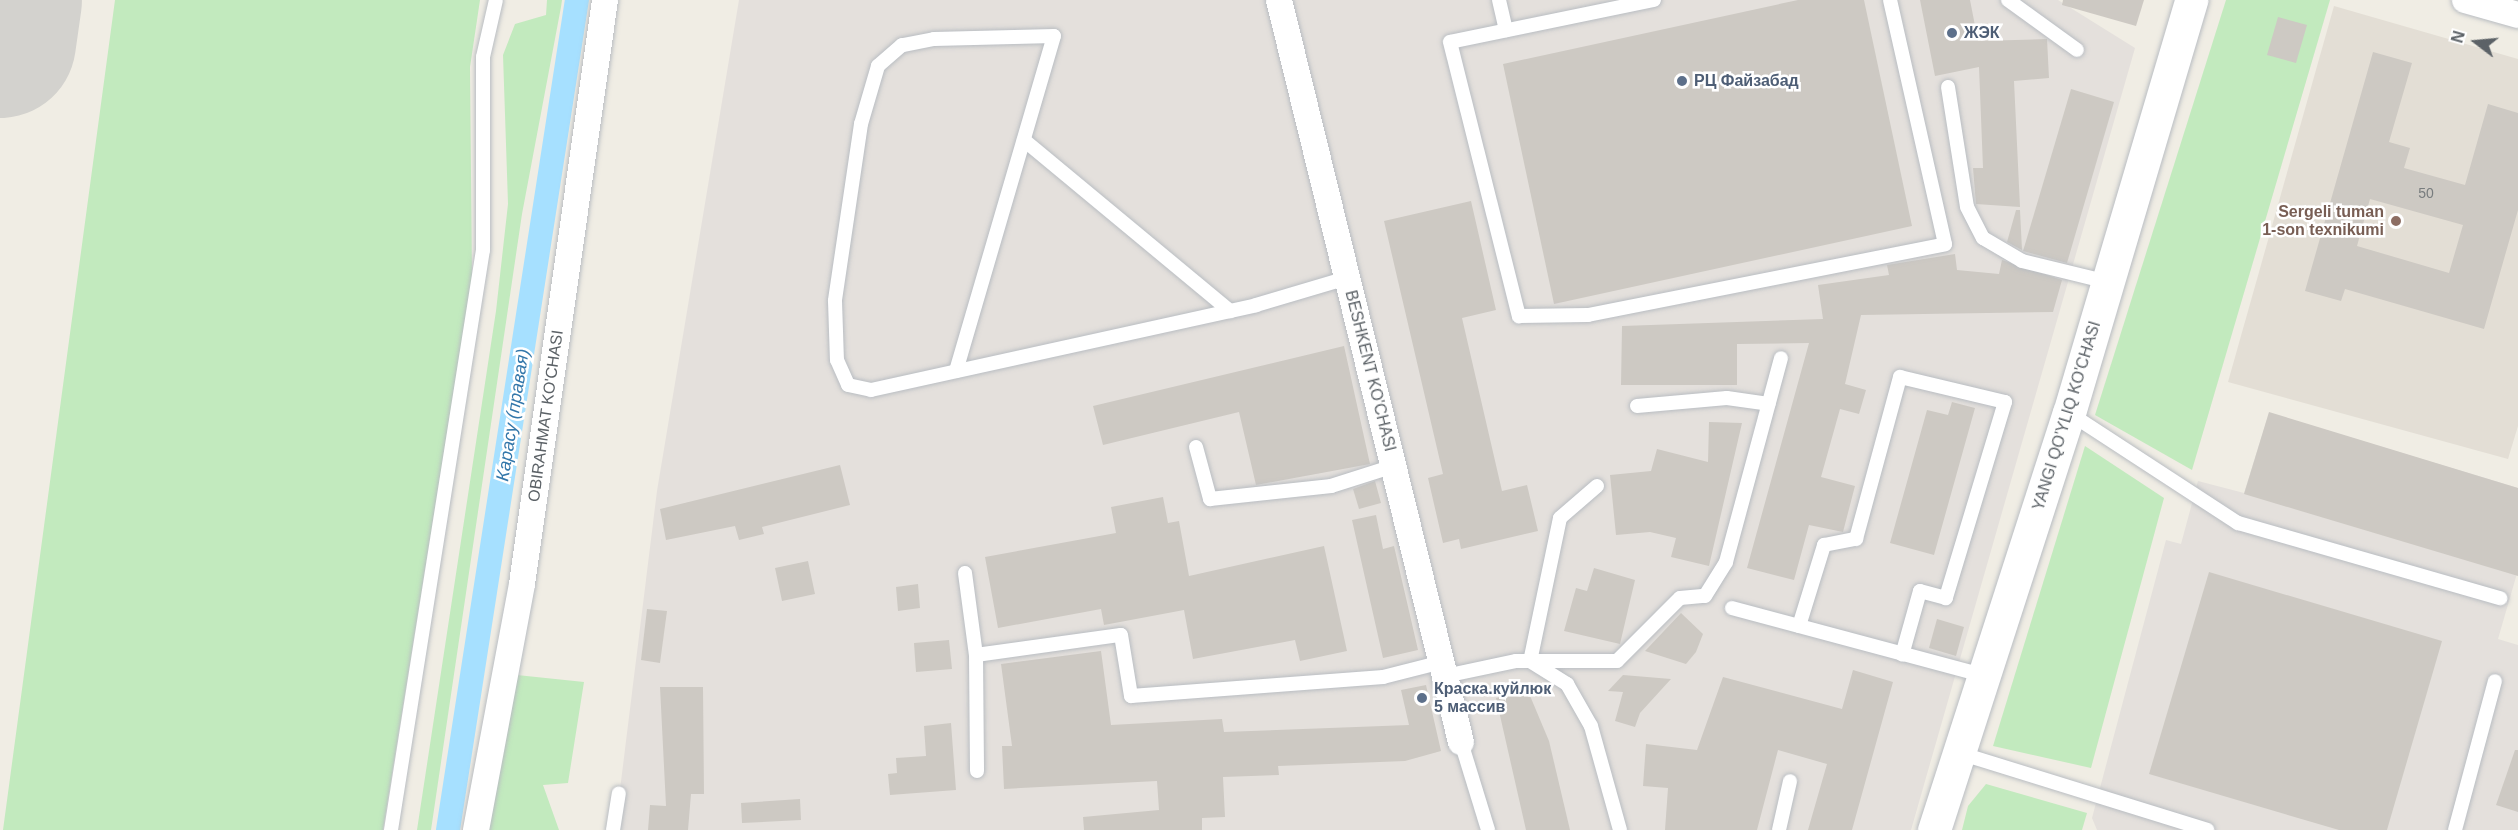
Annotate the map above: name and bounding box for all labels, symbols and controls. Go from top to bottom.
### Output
north arrow [2446,12,2506,72]
place label: ЖЭК [1964,23,2000,43]
marker: ЖЭК [1945,26,1959,40]
text: N [2448,29,2468,45]
place label: РЦ Файзабад [1694,71,1799,91]
marker: РЦ Файзабад [1675,74,1689,88]
house number: 50 [2418,185,2434,201]
place label: Sergeli tuman 1-son texnikumi [2262,202,2384,240]
marker: Sergeli tuman 1-son texnikumi [2389,214,2403,228]
street label: BESHKENT KO'CHASI [1341,288,1399,454]
street label: YANGI QO'YLIQ KO'CHASI [2029,319,2105,513]
street label: OBIRAHMAT KO'CHASI [524,329,568,503]
water label: Карасу (правая) [492,347,534,483]
place label: Краска.куйлюк 5 массив [1434,679,1551,717]
marker: Краска.куйлюк 5 массив [1415,691,1429,705]

